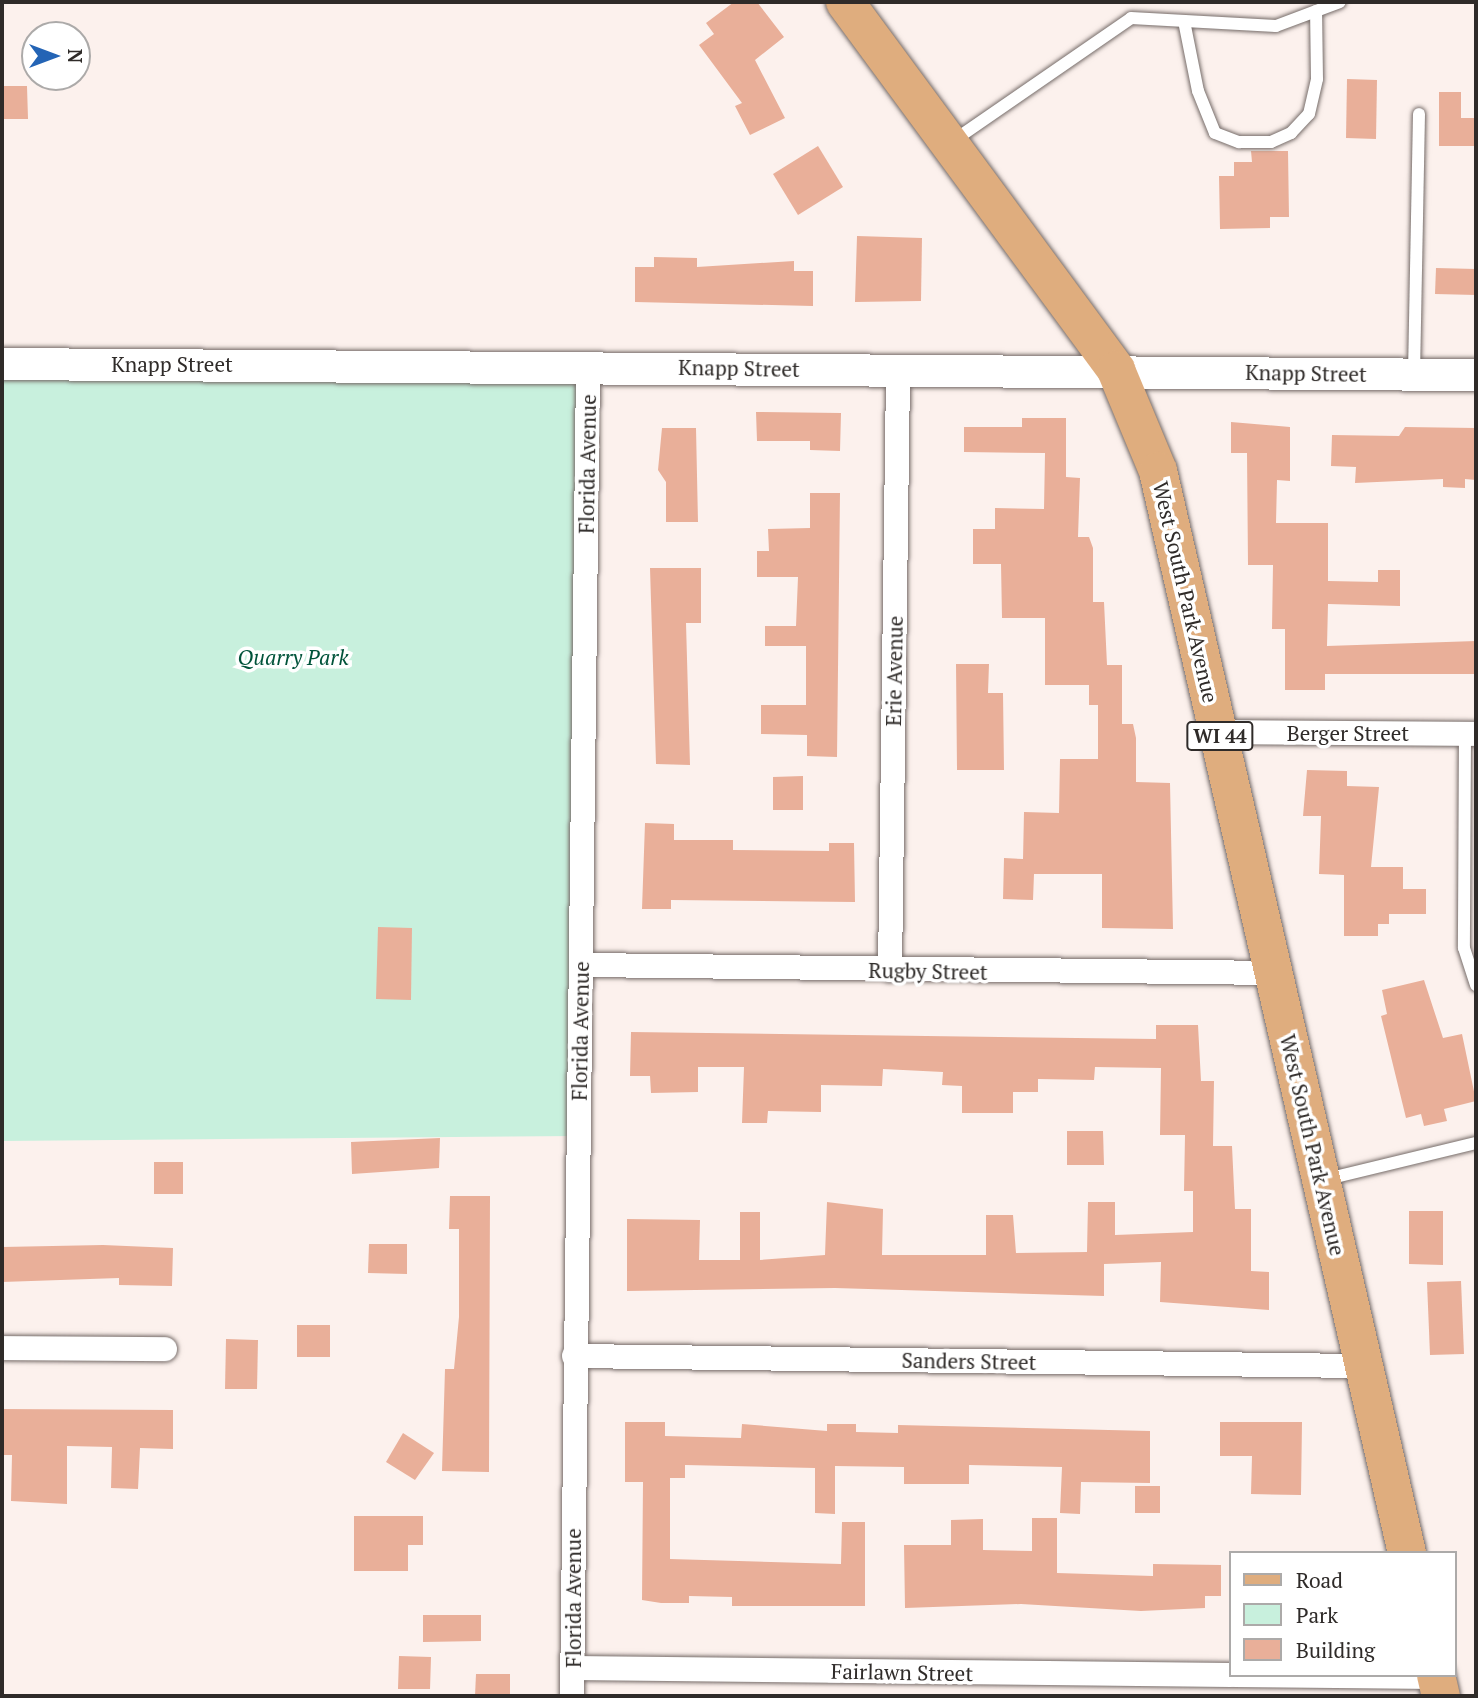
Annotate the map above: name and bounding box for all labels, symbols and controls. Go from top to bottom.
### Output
north arrow [21,21,91,91]
text: N [63,49,88,63]
street label: Knapp Street [111,351,233,377]
street label: Knapp Street [678,354,800,382]
street label: Knapp Street [1245,359,1367,387]
street label: Florida Avenue [573,394,601,534]
street label: West South Park Avenue [1148,479,1224,705]
street label: Erie Avenue [880,615,908,727]
park label: Quarry Park [237,644,349,670]
road number: WI 44 [1185,720,1255,751]
street label: Berger Street [1287,720,1409,746]
street label: Rugby Street [868,957,988,985]
street label: Florida Avenue [566,961,594,1101]
street label: West South Park Avenue [1275,1032,1351,1258]
street label: Sanders Street [901,1347,1037,1375]
street label: Florida Avenue [560,1528,586,1668]
legend [1230,1551,1457,1677]
text: Road [1296,1566,1343,1594]
text: Park [1296,1601,1338,1629]
text: Building [1296,1636,1375,1664]
street label: Fairlawn Street [831,1658,973,1686]

